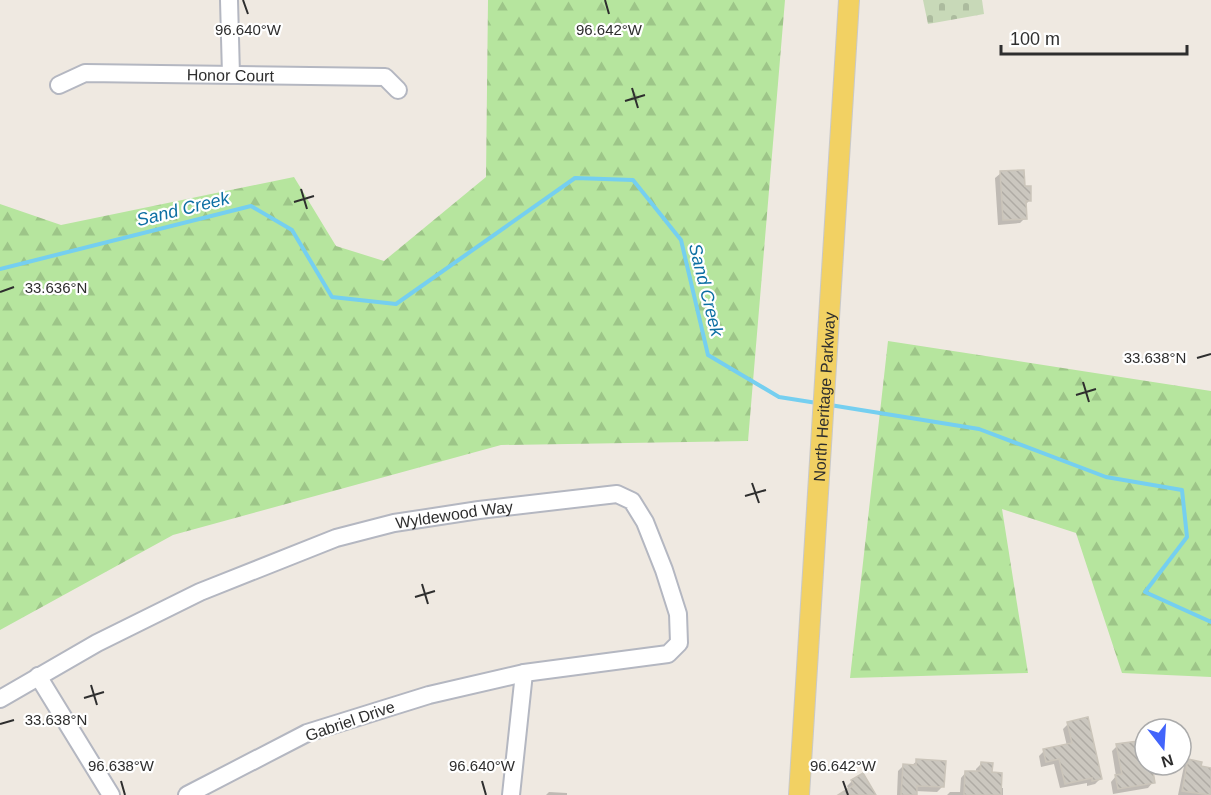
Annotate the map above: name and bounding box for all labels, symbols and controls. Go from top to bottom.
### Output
scale bar [1001,18,1187,56]
text: 96.640°W [215,21,282,38]
text: 96.642°W [576,21,643,38]
text: 100 m [1010,29,1060,49]
street label: Honor Court [187,66,275,84]
water label: Sand Creek [134,188,233,230]
water label: Sand Creek [685,241,727,340]
text: 33.636°N [25,279,87,296]
street label: North Heritage Parkway [810,311,838,482]
text: 33.638°N [1124,349,1186,366]
street label: Wyldewood Way [394,498,514,531]
street label: Gabriel Drive [303,698,397,744]
text: 33.638°N [25,711,87,728]
north arrow [1133,717,1193,777]
text: N [1159,751,1175,771]
text: 96.638°W [88,757,155,774]
text: 96.640°W [449,757,516,774]
text: 96.642°W [810,757,877,774]

